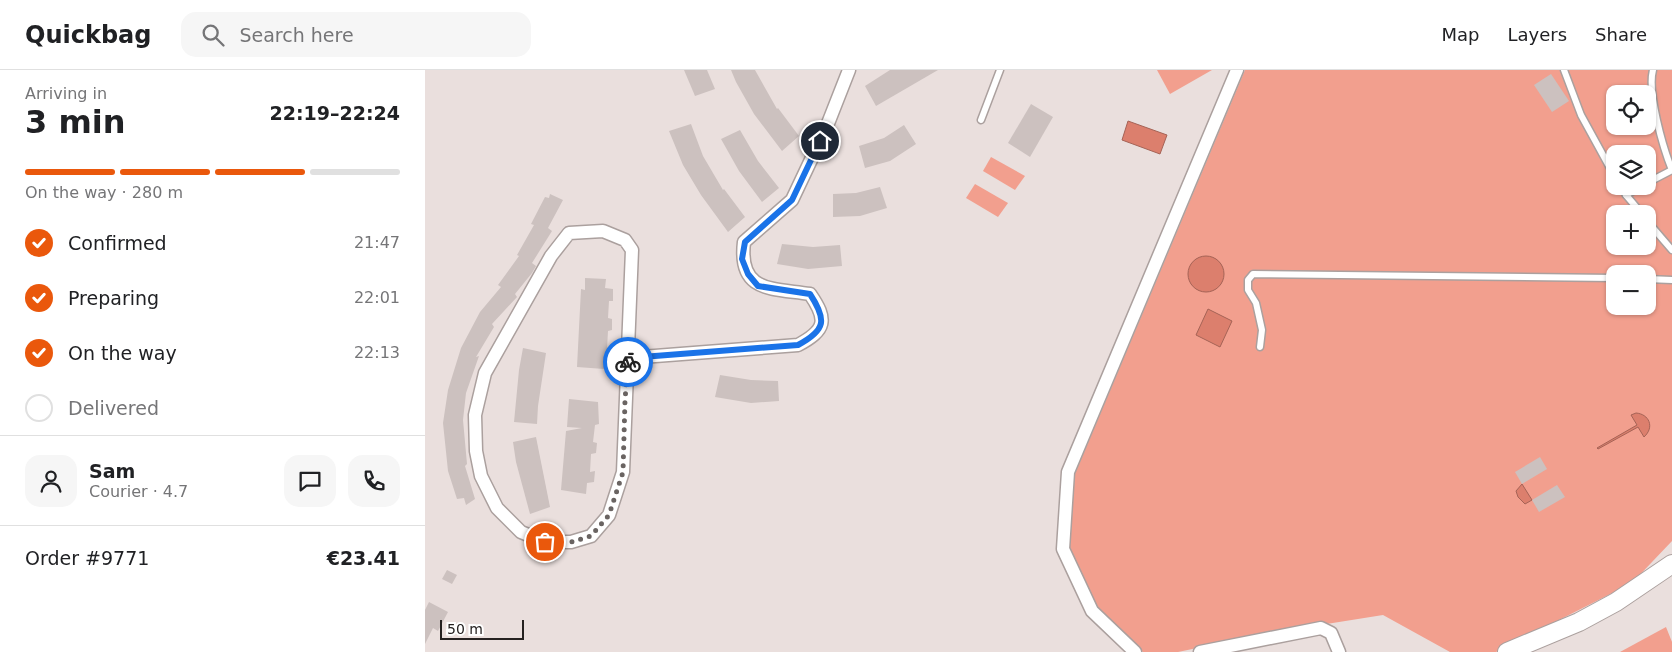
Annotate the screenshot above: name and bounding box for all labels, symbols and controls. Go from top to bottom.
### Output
search box [181,12,531,57]
text: Quickbag [25,21,151,49]
icon: search [199,21,227,49]
text: Search here [239,24,354,46]
text: Map [1441,24,1479,45]
text: Layers [1507,24,1567,45]
text: Share [1595,24,1647,45]
text: Arriving in [25,84,107,103]
map controls [1606,85,1656,315]
button: locate [1606,85,1656,135]
text: 22:19–22:24 [270,102,400,124]
text: 3 min [25,103,126,141]
pin [799,120,841,162]
icon: home [806,127,834,155]
button: layers [1606,145,1656,195]
text: On the way · 280 m [25,183,183,202]
button: + [1606,205,1656,255]
icon: check [25,229,53,257]
text: Confirmed [68,232,167,254]
text: 21:47 [354,233,400,252]
button: − [1606,265,1656,315]
icon: check [25,284,53,312]
text: Preparing [68,287,159,309]
text: 22:01 [354,288,400,307]
courier [603,337,653,387]
icon: check [25,339,53,367]
text: On the way [68,342,177,364]
text: 22:13 [354,343,400,362]
icon: bike [614,348,642,376]
text: Delivered [68,397,159,419]
button: person [25,455,77,507]
button: chat [284,455,336,507]
button: phone [348,455,400,507]
text: Sam [89,460,135,482]
text: Courier · 4.7 [89,482,188,501]
pin [524,521,566,563]
icon: bag [531,528,559,556]
text: Order #9771 [25,547,149,569]
text: €23.41 [327,547,400,569]
scale bar [440,617,524,640]
text: 50 m [447,621,483,637]

